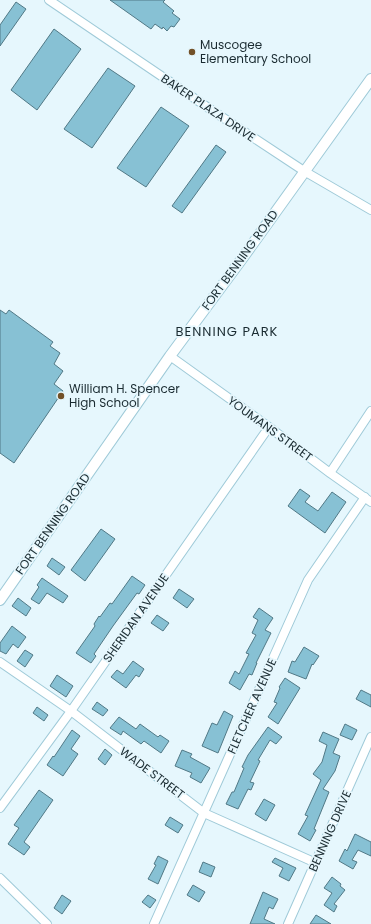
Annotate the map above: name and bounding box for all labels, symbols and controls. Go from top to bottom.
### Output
place label: Muscogee Elementary School [200,36,311,67]
marker: Muscogee Elementary School [187,47,197,57]
street label: BAKER PLAZA DRIVE [158,70,259,145]
street label: FORT BENNING ROAD [197,206,282,313]
district label: BENNING PARK [176,322,278,341]
place label: William H. Spencer High School [69,380,180,411]
marker: William H. Spencer High School [56,391,66,401]
street label: YOUMANS STREET [224,392,317,466]
street label: FORT BENNING ROAD [11,470,94,578]
street label: SHERIDAN AVENUE [99,570,173,666]
street label: FLETCHER AVENUE [223,655,280,756]
street label: WADE STREET [116,743,189,803]
street label: BENNING DRIVE [304,787,355,874]

